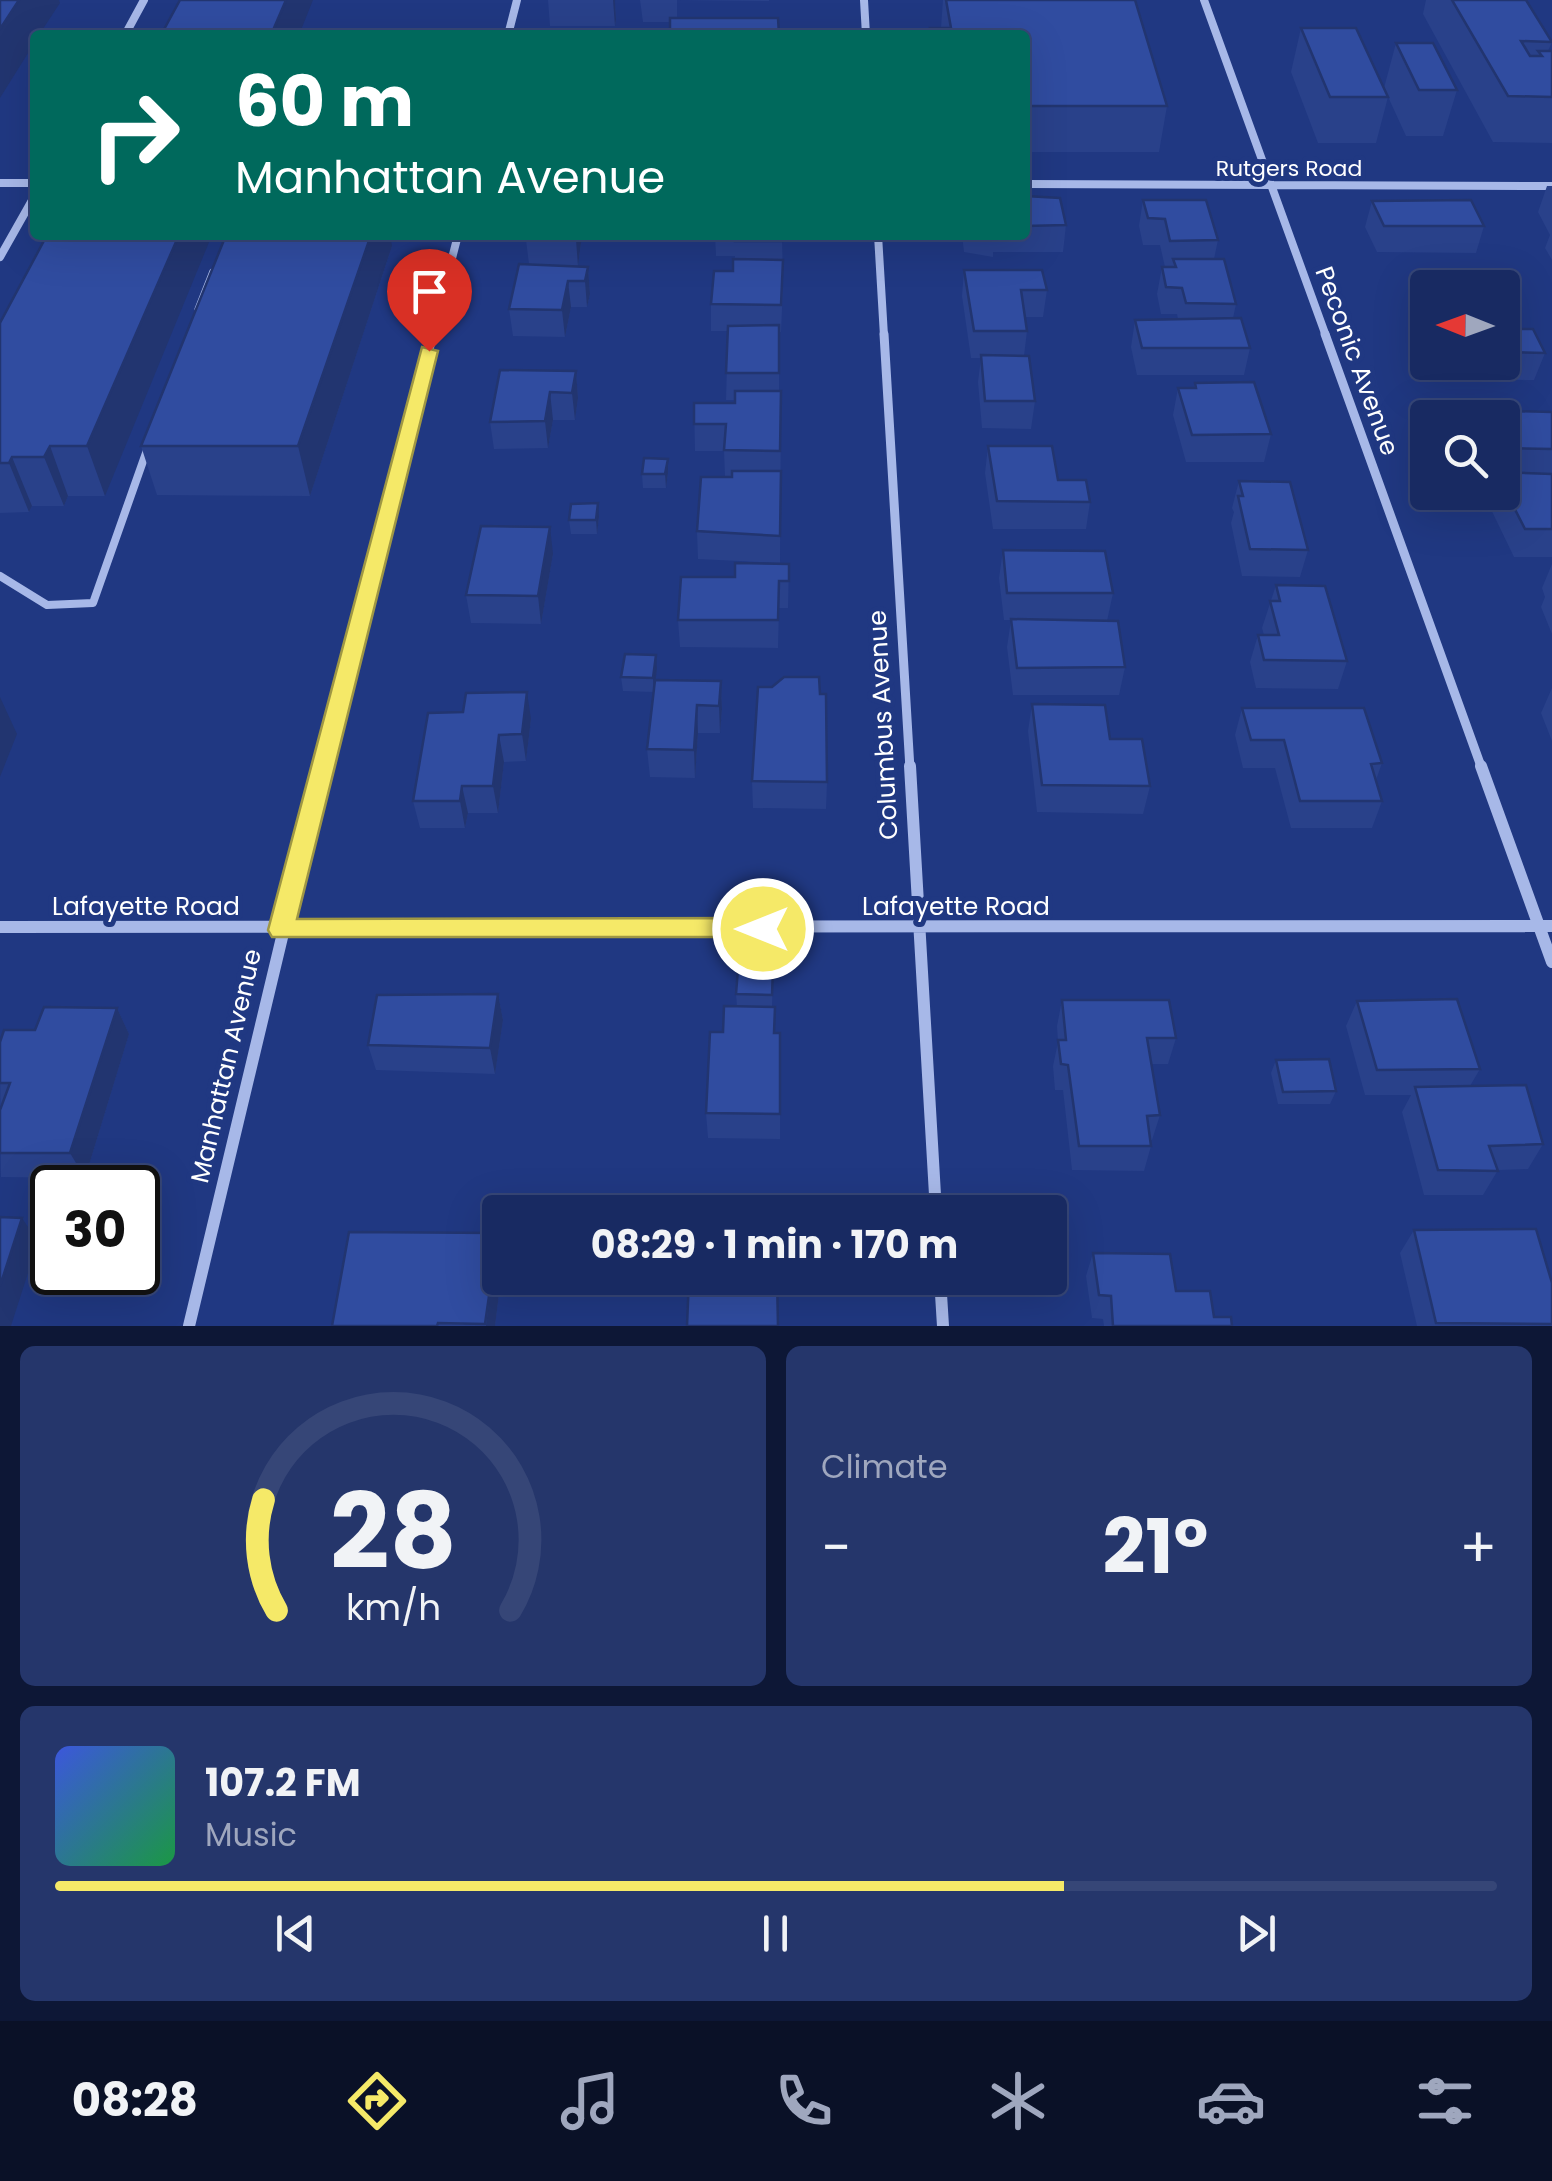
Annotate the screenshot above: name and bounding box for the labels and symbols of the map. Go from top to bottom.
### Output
street label: Rutgers Road [1216,153,1362,184]
pin [387,249,472,352]
street label: Peconic Avenue [1307,262,1407,460]
north arrow [1410,270,1520,380]
street label: Columbus Avenue [860,609,906,841]
position arrow [711,877,815,981]
street label: Lafayette Road [52,889,240,924]
street label: Lafayette Road [862,889,1050,924]
street label: Manhattan Avenue [182,946,270,1186]
speed limit sign: 30 [30,1165,160,1295]

